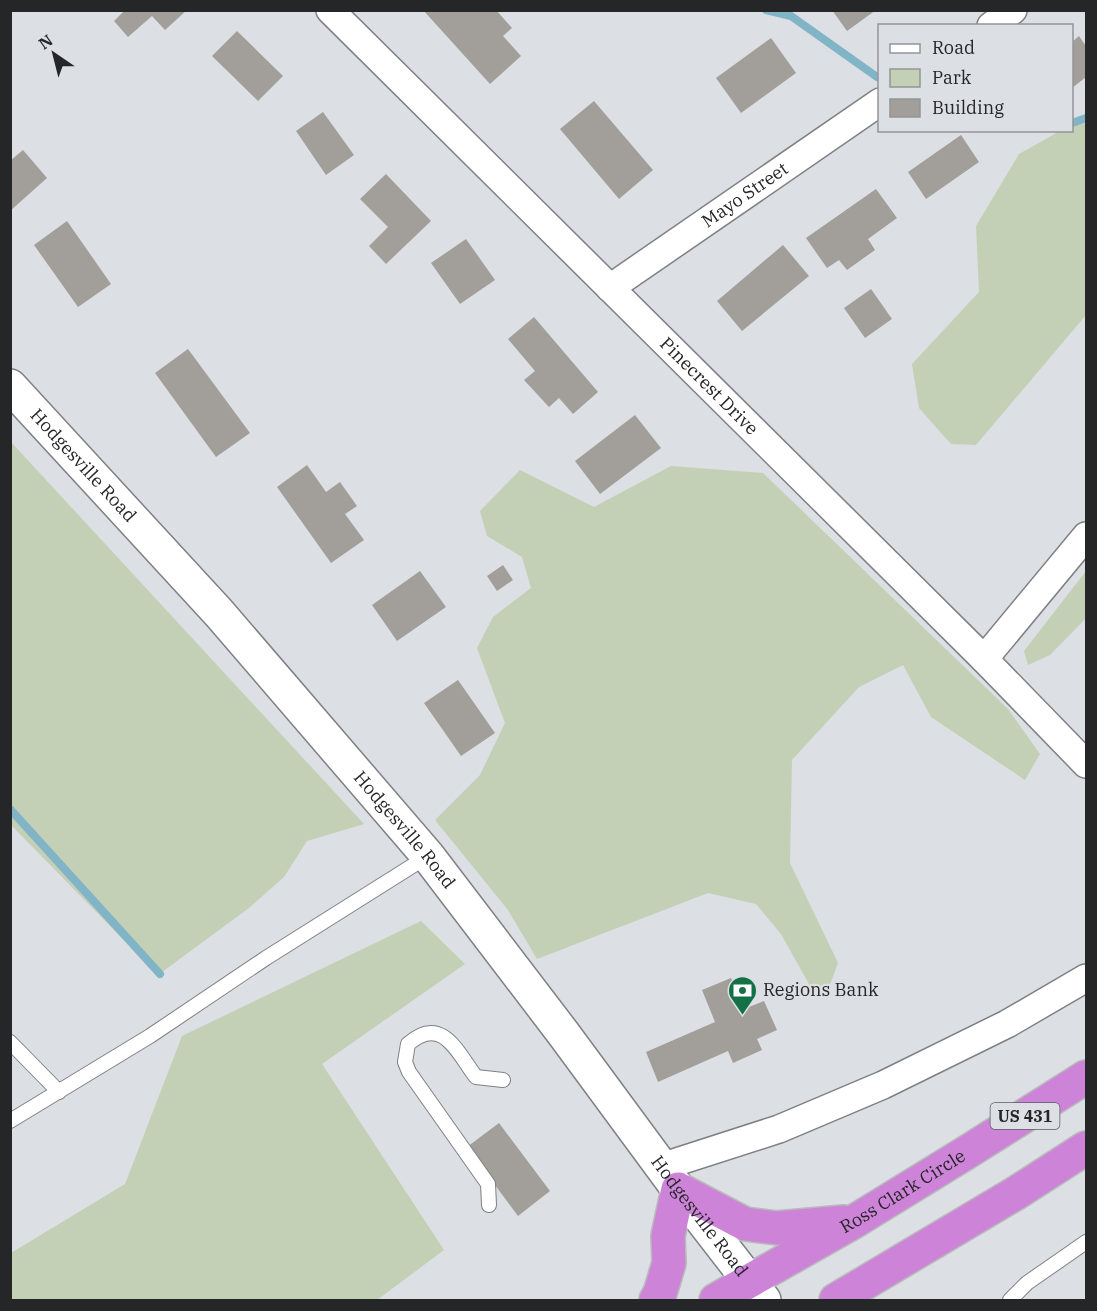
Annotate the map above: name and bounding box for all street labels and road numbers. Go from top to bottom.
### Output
street label: Mayo Street [697,157,792,232]
street label: Pinecrest Drive [655,332,764,440]
street label: Hodgesville Road [25,403,142,527]
street label: Hodgesville Road [349,766,461,893]
road number: US 431 [990,1103,1060,1129]
street label: Ross Clark Circle [836,1144,969,1238]
street label: Hodgesville Road [646,1151,753,1281]

